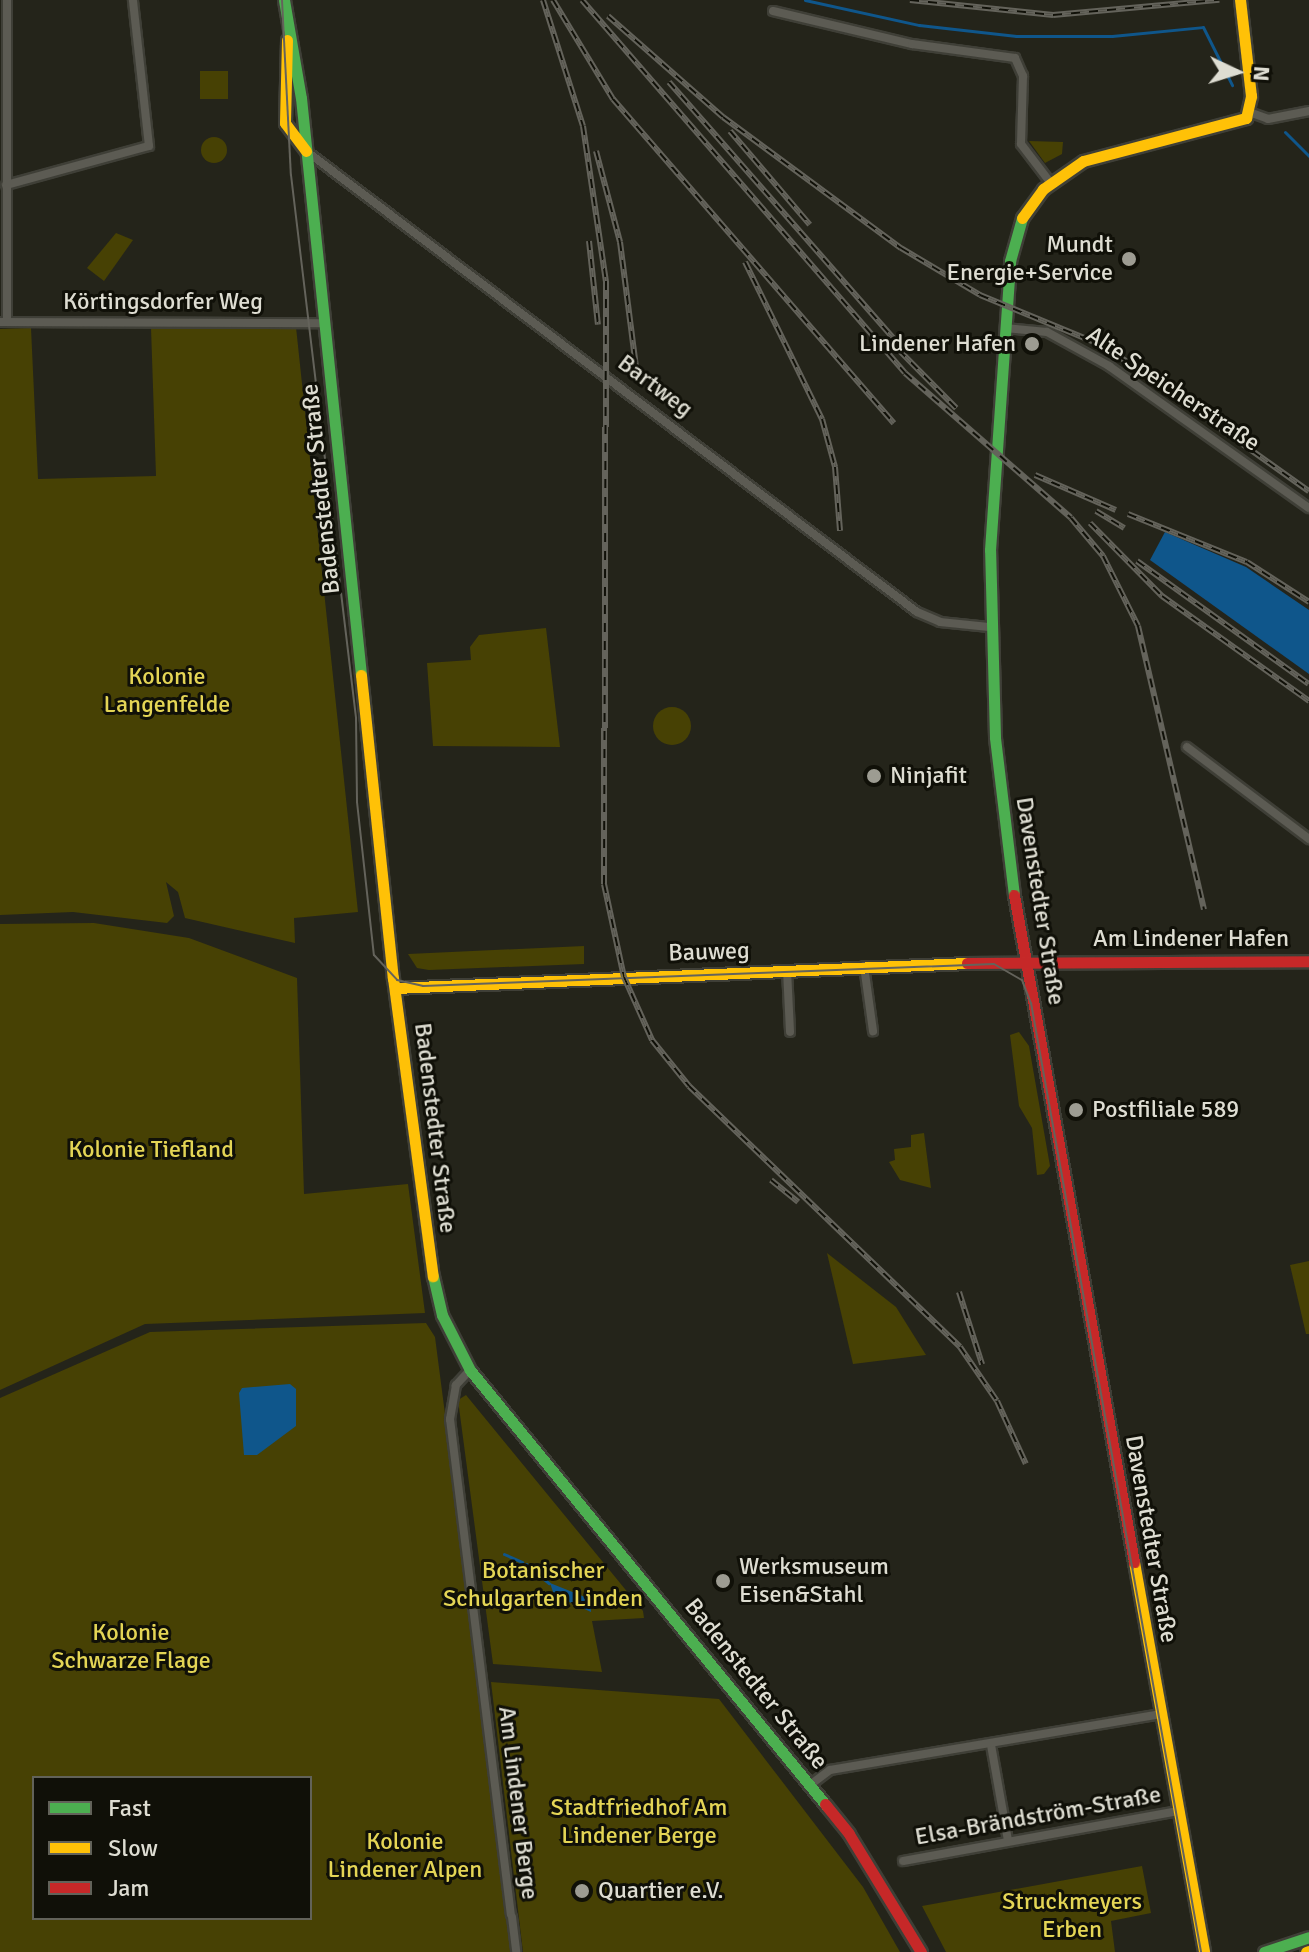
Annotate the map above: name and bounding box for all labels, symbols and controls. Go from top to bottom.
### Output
north arrow [1197,32,1277,112]
text: N [1247,65,1275,82]
place label: Mundt Energie+Service [946,231,1113,287]
marker: Mundt Energie+Service [1120,250,1138,268]
street label: Körtingsdorfer Weg [63,288,263,316]
street label: Alte Speicherstraße [1081,320,1265,458]
place label: Lindener Hafen [859,330,1016,358]
marker: Lindener Hafen [1023,335,1041,353]
street label: Bartweg [612,349,698,423]
street label: Badenstedter Straße [296,382,346,596]
park label: Kolonie Langenfelde [104,663,230,719]
place label: Ninjafit [890,762,967,790]
marker: Ninjafit [865,767,883,785]
street label: Davenstedter Straße [1009,795,1071,1007]
street label: Am Lindener Hafen [1093,925,1289,953]
street label: Bauweg [668,936,750,968]
street label: Badenstedter Straße [408,1021,462,1235]
place label: Postfiliale 589 [1092,1096,1239,1124]
marker: Postfiliale 589 [1067,1101,1085,1119]
park label: Kolonie Tiefland [68,1136,234,1164]
street label: Davenstedter Straße [1119,1433,1183,1645]
place label: Werksmuseum Eisen&Stahl [739,1553,889,1609]
park label: Botanischer Schulgarten Linden [443,1557,643,1613]
marker: Werksmuseum Eisen&Stahl [714,1572,732,1590]
street label: Badenstedter Straße [678,1593,834,1775]
park label: Kolonie Schwarze Flage [51,1619,211,1675]
street label: Am Lindener Berge [492,1705,544,1901]
legend [32,1776,312,1920]
street label: Elsa-Brändström-Straße [913,1780,1163,1852]
text: Fast [108,1793,151,1823]
park label: Stadtfriedhof Am Lindener Berge [551,1794,727,1850]
park label: Kolonie Lindener Alpen [328,1828,482,1884]
text: Slow [108,1833,158,1863]
text: Jam [108,1873,149,1903]
place label: Quartier e.V. [598,1877,724,1905]
marker: Quartier e.V. [573,1882,591,1900]
park label: Struckmeyers Erben [1002,1888,1142,1944]

